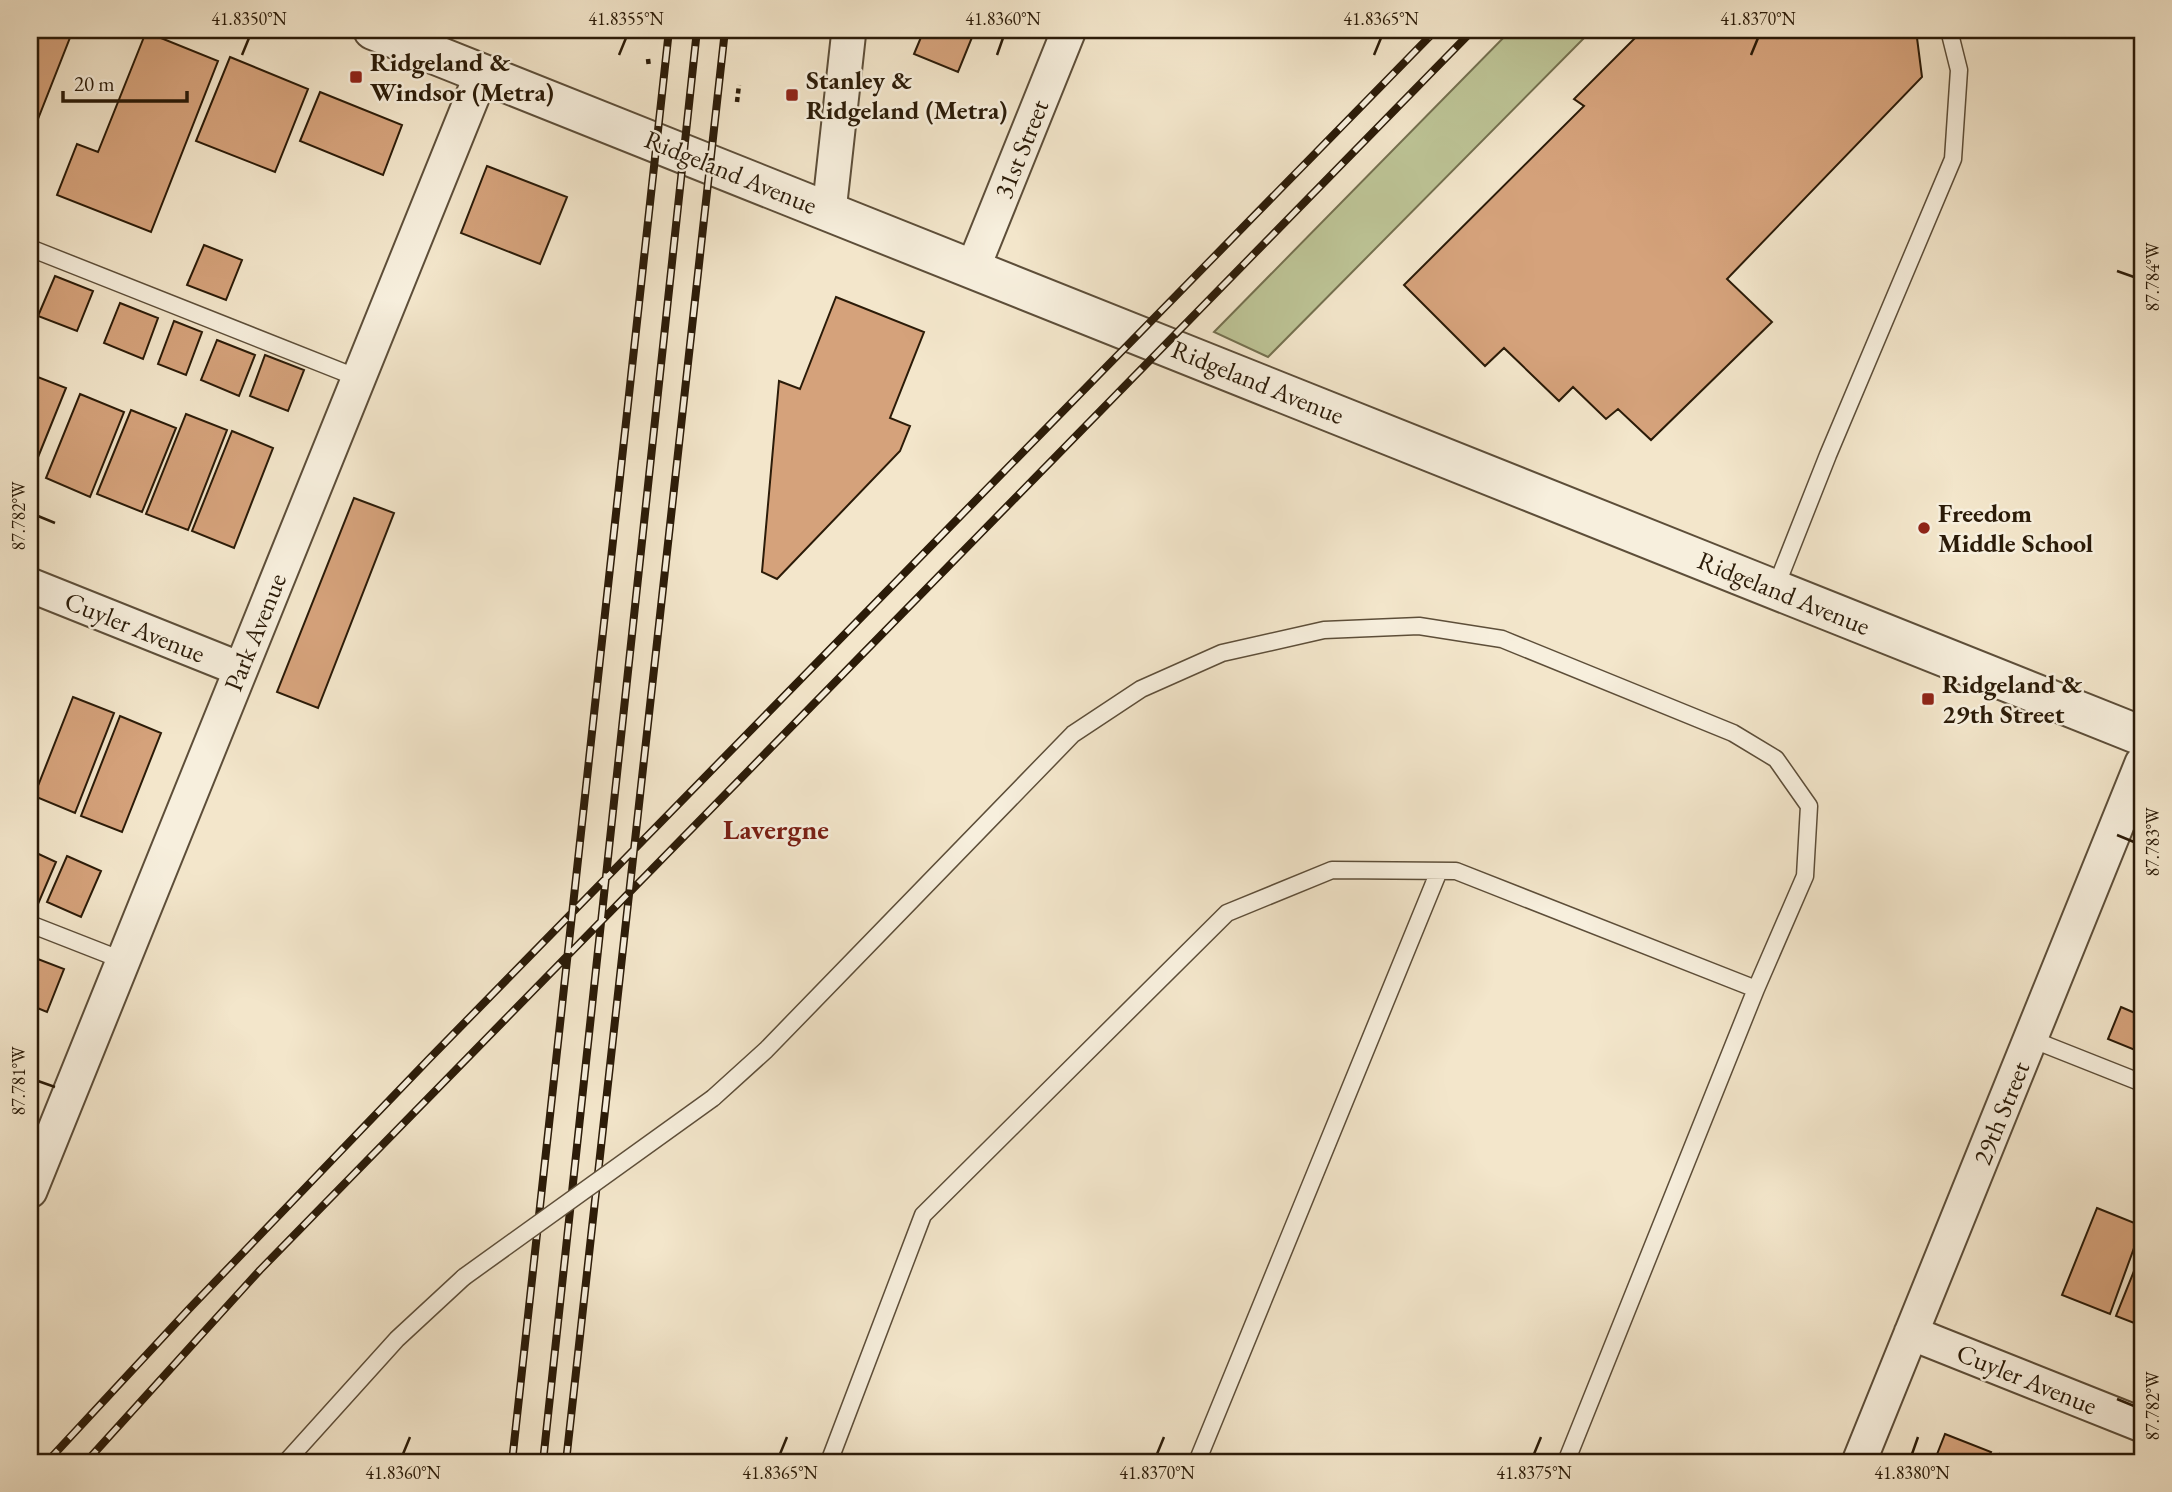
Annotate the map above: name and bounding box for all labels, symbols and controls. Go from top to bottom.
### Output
text: 41.8350°N [211,7,287,30]
text: 41.8355°N [588,7,664,30]
text: 41.8360°N [965,7,1041,30]
text: 41.8365°N [1343,7,1419,30]
text: 41.8370°N [1720,7,1796,30]
place label: Ridgeland & Windsor (Metra) [370,45,554,109]
scale bar [63,60,187,104]
place label: Stanley & Ridgeland (Metra) [806,63,1007,127]
marker: Ridgeland & Windsor (Metra) [348,69,364,85]
text: 20 m [74,70,115,97]
marker: Stanley & Ridgeland (Metra) [784,87,800,103]
street label: 31st Street [986,94,1056,204]
street label: Ridgeland Avenue [640,122,822,222]
text: 87.784°W [2141,242,2164,312]
street label: Ridgeland Avenue [1167,332,1349,432]
text: 87.782°W [7,481,30,551]
place label: Freedom Middle School [1938,496,2093,560]
marker: Freedom Middle School [1916,520,1932,536]
street label: Ridgeland Avenue [1693,543,1875,643]
street label: Park Avenue [216,568,294,696]
street label: Cuyler Avenue [60,583,210,671]
place label: Ridgeland & 29th Street [1942,667,2082,731]
marker: Ridgeland & 29th Street [1920,691,1936,707]
text: 87.783°W [2141,807,2164,877]
district label: Lavergne [723,811,829,847]
text: 87.781°W [7,1046,30,1116]
street label: 29th Street [1965,1056,2037,1170]
street label: Cuyler Avenue [1952,1335,2102,1423]
text: 87.782°W [2141,1371,2164,1441]
text: 41.8360°N [365,1461,441,1484]
text: 41.8365°N [742,1461,818,1484]
text: 41.8370°N [1119,1461,1195,1484]
text: 41.8375°N [1496,1461,1572,1484]
text: 41.8380°N [1874,1461,1950,1484]

